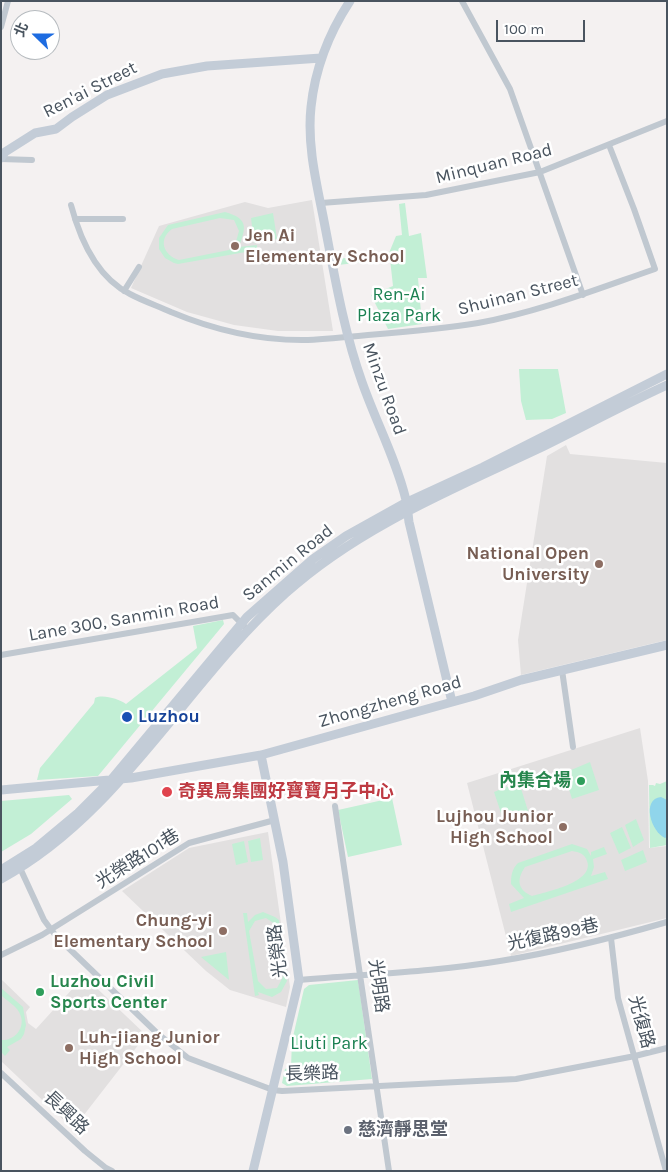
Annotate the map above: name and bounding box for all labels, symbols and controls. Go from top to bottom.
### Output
north arrow [10,10,60,60]
scale bar [498,10,587,42]
text: 北 [11,20,32,39]
text: 100 m [504,20,544,38]
street label: Ren'ai Street [39,57,141,123]
street label: Minquan Road [433,139,555,189]
place label: Jen Ai Elementary School [245,225,405,268]
marker: Jen Ai Elementary School [229,240,241,252]
street label: Shuinan Street [456,270,580,320]
park label: Ren-Ai Plaza Park [357,284,441,326]
street label: Minzu Road [357,340,411,438]
street label: Sanmin Road [238,520,338,606]
place label: National Open University [467,543,589,586]
marker: National Open University [593,558,605,570]
street label: Lane 300, Sanmin Road [27,592,221,646]
street label: Zhongzheng Road [316,671,464,733]
place label: Luzhou [138,706,200,728]
marker: Luzhou [120,710,134,724]
place label: 內集合場 [499,770,571,792]
marker: 內集合場 [575,775,587,787]
place label: 奇異鳥集團好寶寶月子中心 [178,781,394,803]
marker: 奇異鳥集團好寶寶月子中心 [160,785,174,799]
place label: Lujhou Junior High School [436,806,553,849]
marker: Lujhou Junior High School [557,821,569,833]
street label: 光榮路101巷 [92,825,184,893]
place label: Chung-yi Elementary School [53,910,213,952]
street label: 光復路99巷 [505,915,601,955]
street label: 光榮路 [264,923,292,979]
marker: Chung-yi Elementary School [217,925,229,937]
street label: 光明路 [364,958,392,1014]
place label: Luzhou Civil Sports Center [50,971,167,1014]
marker: Luzhou Civil Sports Center [34,986,46,998]
street label: 光復路 [624,993,658,1051]
place label: Luh-jiang Junior High School [79,1027,219,1070]
park label: Liuti Park [290,1033,368,1055]
marker: Luh-jiang Junior High School [63,1042,75,1054]
street label: 長樂路 [285,1062,339,1086]
street label: 長興路 [39,1087,93,1139]
place label: 慈濟靜思堂 [358,1119,448,1141]
marker: 慈濟靜思堂 [342,1124,354,1136]

